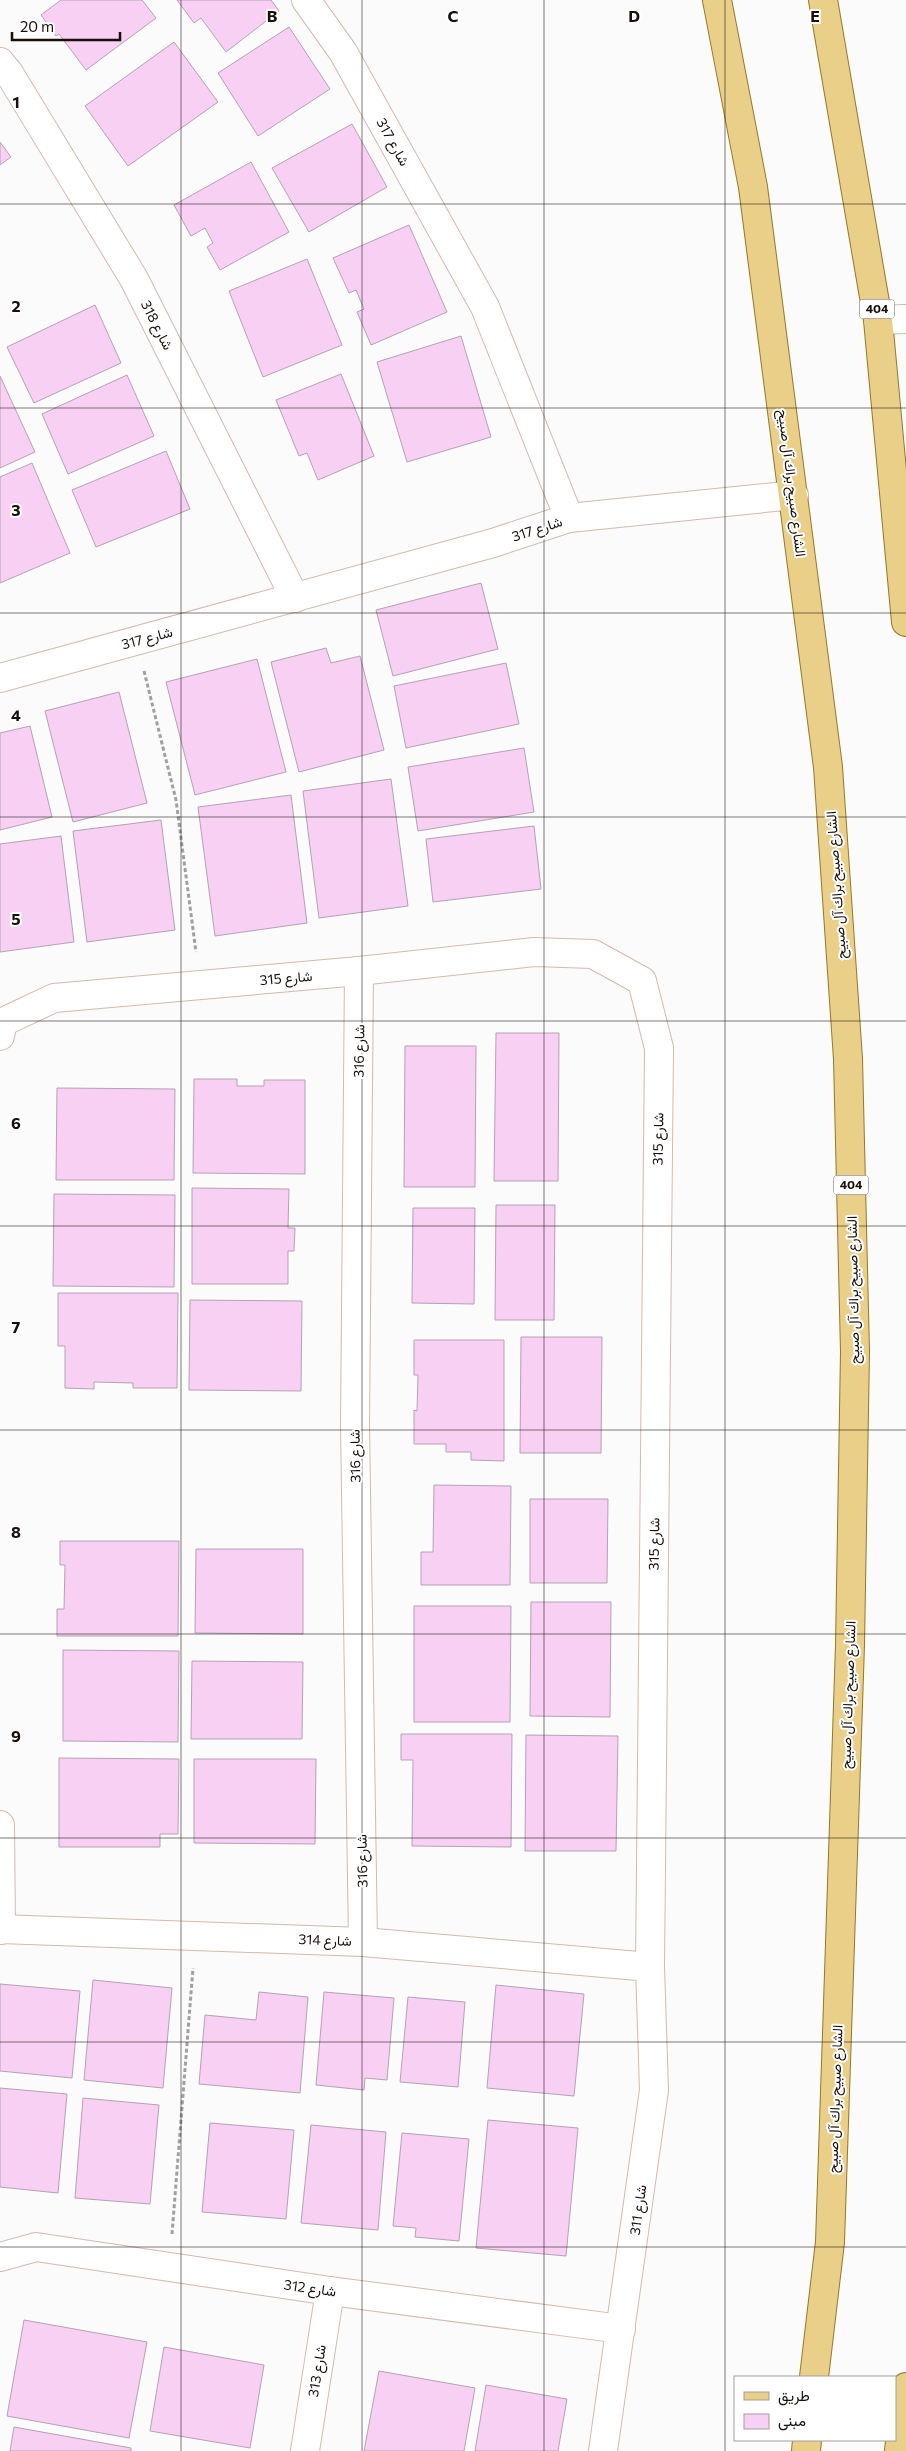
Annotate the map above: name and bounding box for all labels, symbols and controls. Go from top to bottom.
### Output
text: B [267,6,278,25]
text: C [448,6,459,25]
text: D [628,6,640,25]
text: E [810,6,820,25]
scale bar [12,10,120,42]
text: 20 m [20,17,54,35]
text: 1 [12,92,20,111]
street label: شارع 317 [371,115,414,170]
text: 2 [11,296,21,315]
street label: شارع 318 [135,297,177,354]
road number: 404 [860,300,894,318]
street label: الشارع صبيح براك آل صبيح [772,408,810,558]
text: 3 [11,500,21,519]
street label: شارع 317 [509,512,565,548]
street label: شارع 317 [119,623,175,655]
text: 4 [11,705,21,724]
street label: الشارع صبيح براك آل صبيح [822,810,852,960]
text: 5 [11,909,21,928]
street label: شارع 315 [259,967,313,991]
street label: شارع 316 [350,1024,370,1078]
street label: شارع 315 [649,1112,669,1166]
text: 6 [11,1113,21,1132]
road number: 404 [834,1176,868,1194]
street label: الشارع صبيح براك آل صبيح [843,1216,865,1364]
text: 7 [12,1317,21,1336]
street label: شارع 316 [346,1429,366,1483]
street label: شارع 315 [645,1517,665,1571]
text: 8 [11,1522,21,1541]
street label: الشارع صبيح براك آل صبيح [836,1621,862,1769]
text: 9 [11,1726,21,1745]
street label: شارع 316 [353,1834,373,1888]
street label: شارع 314 [298,1930,352,1952]
street label: الشارع صبيح براك آل صبيح [823,2025,849,2173]
street label: شارع 311 [626,2184,652,2237]
street label: شارع 312 [282,2275,337,2303]
street label: شارع 313 [304,2344,332,2399]
legend [734,2376,896,2441]
text: طريق [778,2386,810,2406]
text: مبنى [778,2411,806,2431]

